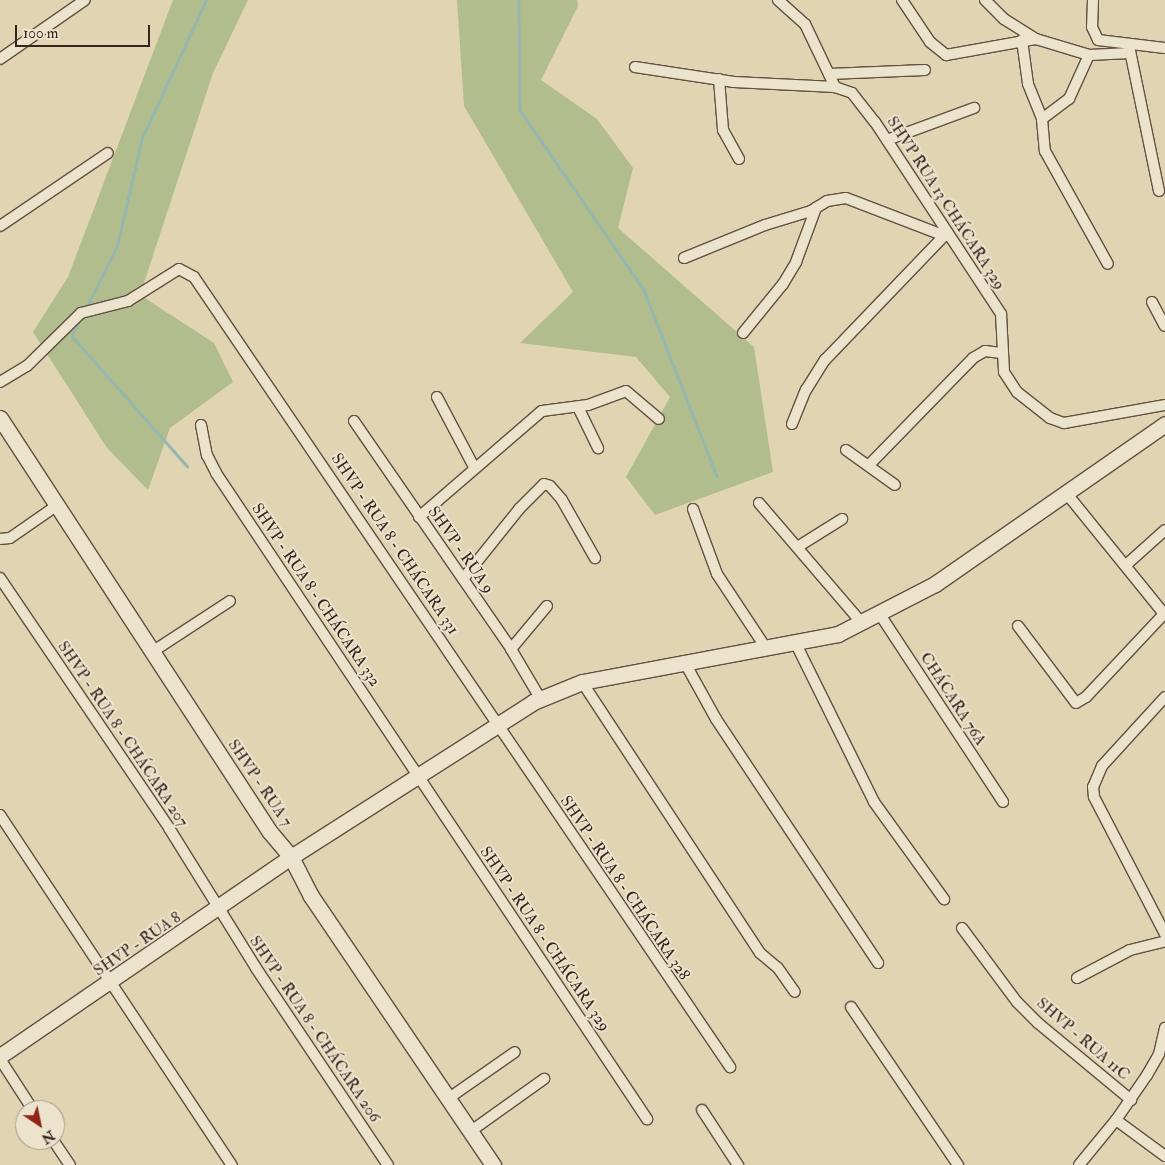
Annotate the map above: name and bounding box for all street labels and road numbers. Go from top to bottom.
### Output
street label: SHVP RUA 13 CHÁCARA 329 [883,113,1009,293]
street label: SHVP - RUA 8 - CHÁCARA 331 [327,450,463,638]
street label: SHVP - RUA 8 - CHÁCARA 332 [247,500,385,690]
street label: SHVP - RUA 9 [424,503,498,597]
street label: SHVP - RUA 8 - CHÁCARA 207 [54,637,192,831]
street label: CHÁCARA 76A [916,649,990,749]
street label: SHVP - RUA 7 [224,736,296,830]
street label: SHVP - RUA 8 - CHÁCARA 328 [556,792,694,984]
street label: SHVP - RUA 8 - CHÁCARA 329 [476,843,614,1035]
street label: SHVP - RUA 8 [90,908,184,980]
street label: SHVP - RUA 8 - CHÁCARA 206 [245,932,385,1126]
street label: SHVP - RUA 11C [1033,993,1133,1085]

